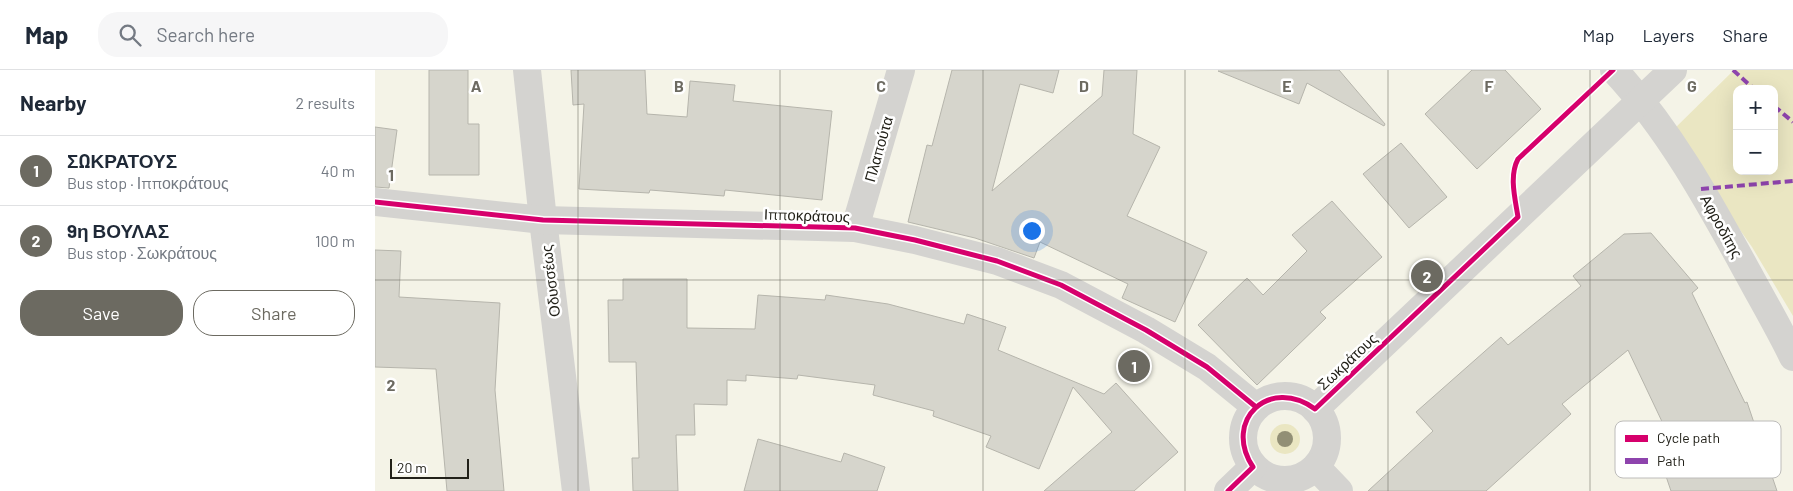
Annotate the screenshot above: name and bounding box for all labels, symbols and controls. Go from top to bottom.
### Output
search box [98,12,448,57]
text: Map [25,20,68,49]
icon: search [116,21,144,49]
text: Search here [156,23,255,46]
text: Map [1582,24,1614,46]
text: Layers [1642,24,1695,46]
text: Share [1723,24,1768,46]
text: A [471,76,482,95]
text: B [674,76,684,95]
text: C [876,76,886,95]
text: D [1079,76,1089,95]
text: E [1282,76,1292,95]
text: F [1485,76,1494,95]
text: G [1687,76,1697,95]
map controls [1733,85,1778,175]
button: + [1733,85,1778,130]
text: Nearby [20,90,86,115]
text: 2 results [296,93,355,112]
street label: Πλαπούτα [860,114,896,184]
button: − [1733,130,1778,175]
text: ΣΩΚΡΑΤΟΥΣ [67,149,177,172]
text: 1 [33,161,39,180]
text: 40 m [321,161,355,180]
text: 1 [388,165,394,184]
text: Bus stop · Ιπποκράτους [67,173,229,192]
street label: Αφροδίτης [1697,191,1747,261]
street label: Ιπποκράτους [764,205,850,225]
your location [1019,218,1045,244]
text: 9η ΒΟΥΛΑΣ [67,219,169,242]
text: 2 [32,231,40,250]
text: 100 m [315,231,355,250]
text: Bus stop · Σωκράτους [67,243,217,262]
street label: Οδυσσέως [537,244,563,318]
pin: 2 [1411,257,1443,295]
button: Save [20,290,183,336]
button: Share [193,290,355,336]
street label: Σωκράτους [1313,329,1381,393]
pin: 1 [1118,347,1150,385]
text: 2 [387,375,396,394]
legend [1615,421,1781,478]
text: Cycle path [1657,429,1720,446]
text: Path [1657,452,1685,469]
scale bar [390,456,469,479]
text: 20 m [397,459,427,476]

